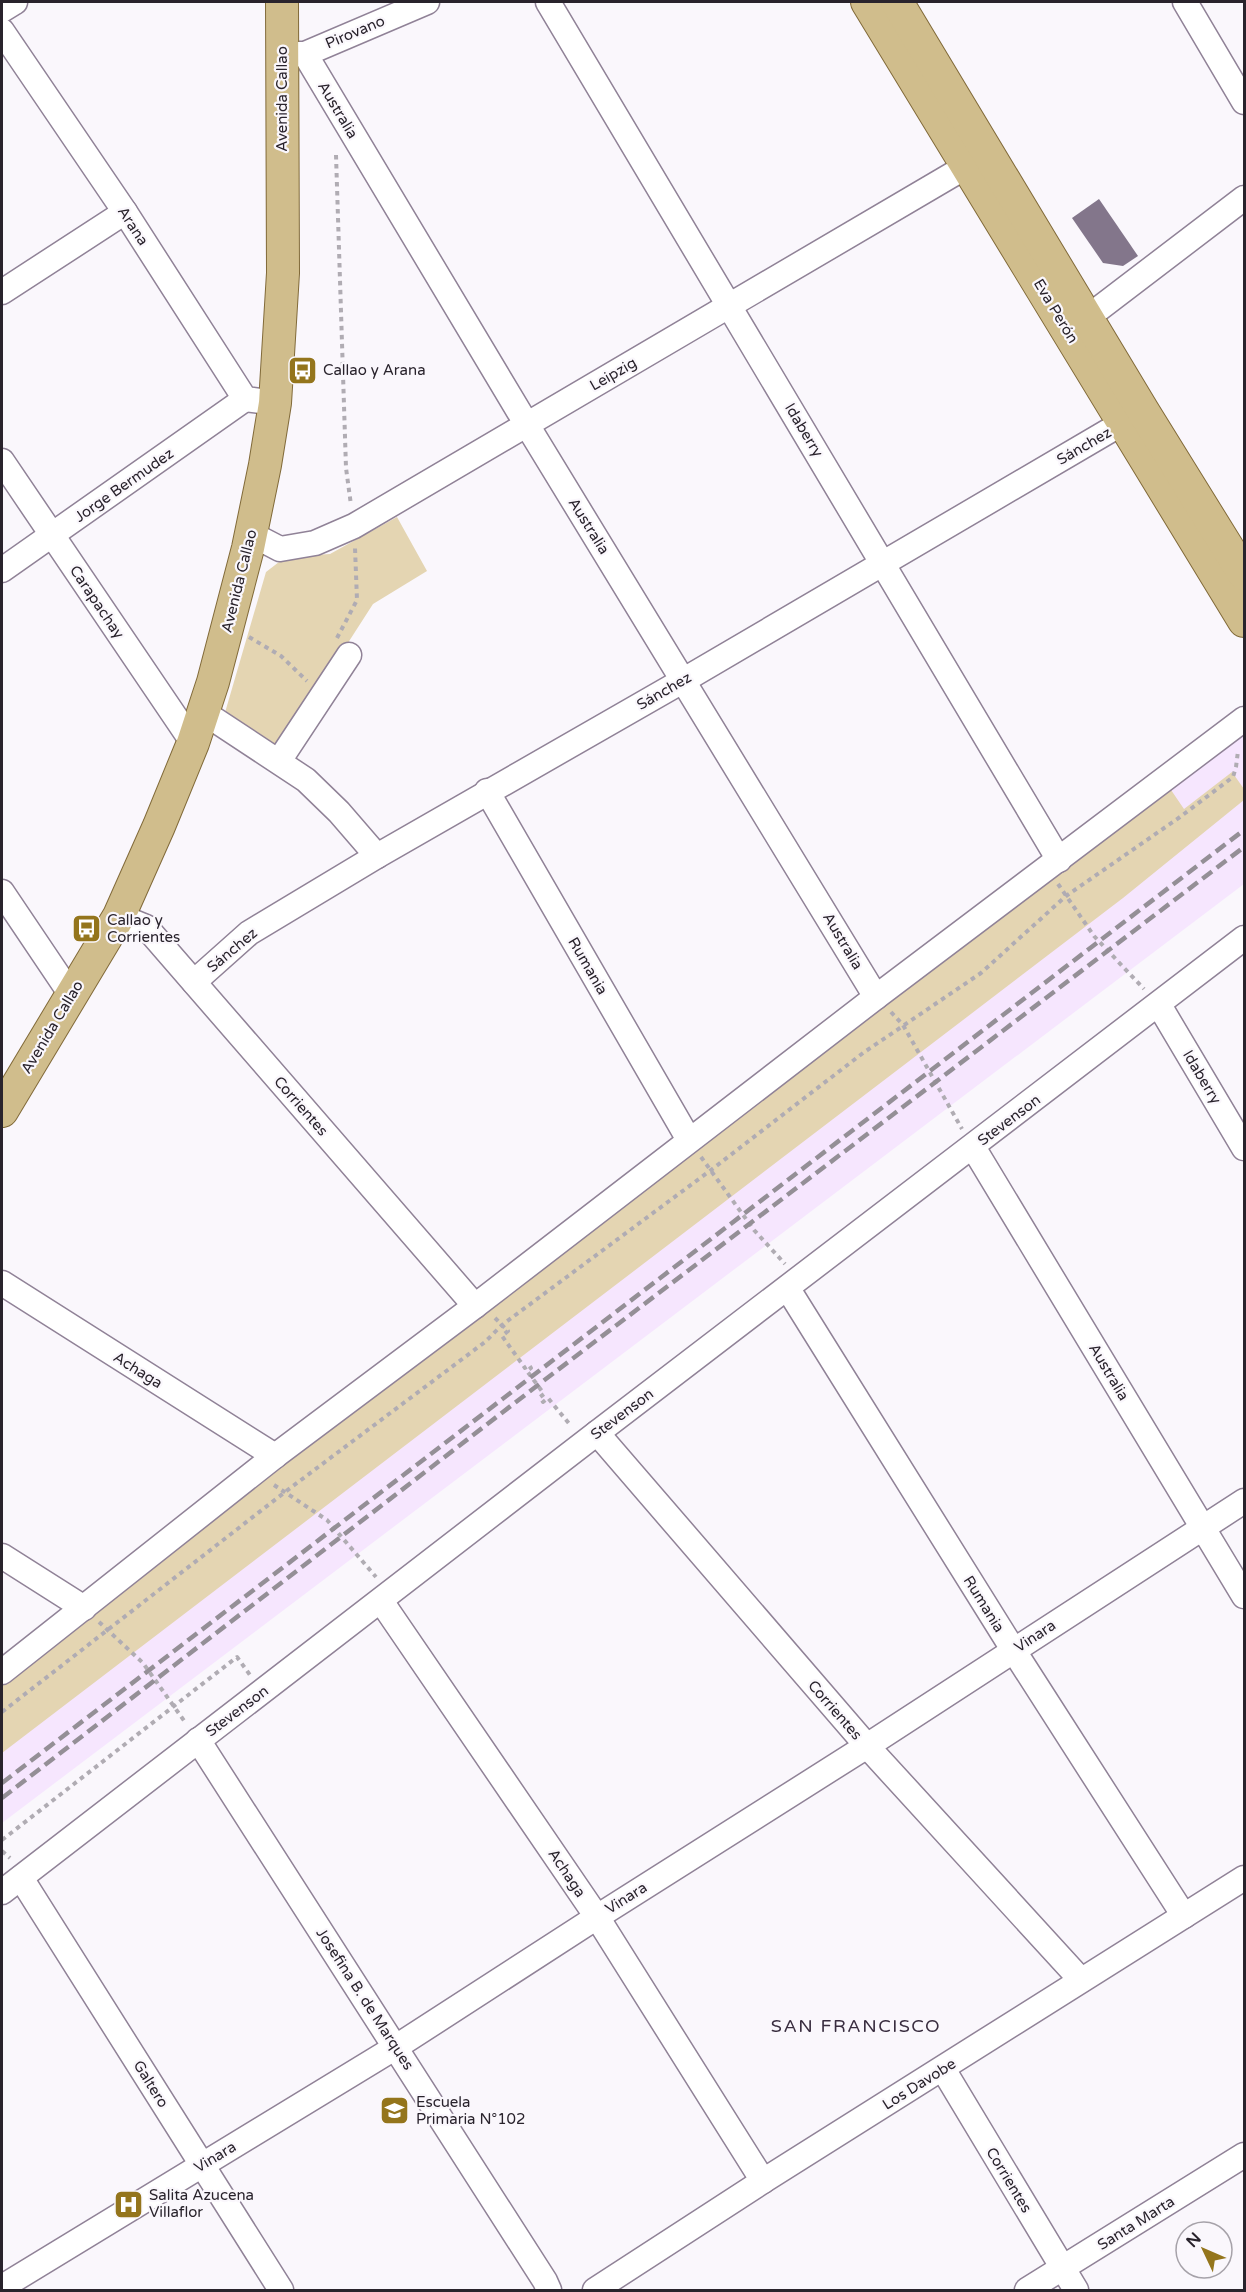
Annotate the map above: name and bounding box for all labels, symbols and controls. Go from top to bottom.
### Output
street label: Pirovano [323,11,387,53]
street label: Avenida Callao [273,46,291,152]
street label: Australia [314,78,362,142]
street label: Arana [114,203,152,249]
street label: Eva Perón [1030,276,1082,346]
street label: Leipzig [586,353,640,395]
bus stop icon: Callao y Arana [286,354,318,386]
place label: Callao y Arana [323,361,426,379]
street label: Idaberry [781,400,827,460]
street label: Sánchez [1054,423,1114,469]
street label: Jorge Bermudez [71,444,177,526]
street label: Australia [565,494,613,558]
street label: Avenida Callao [218,528,260,634]
street label: Carapachay [66,562,128,642]
street label: Sánchez [634,668,694,714]
street label: Australia [819,909,867,973]
place label: Callao y Corrientes [107,911,180,946]
bus stop icon: Callao y Corrientes [70,913,102,945]
street label: Sánchez [203,924,261,976]
street label: Rumania [564,934,612,998]
street label: Avenida Callao [17,977,87,1077]
street label: Idaberry [1179,1047,1225,1107]
street label: Corrientes [270,1072,332,1140]
street label: Stevenson [974,1091,1044,1149]
street label: Australia [1085,1340,1133,1404]
street label: Achaga [110,1348,166,1392]
street label: Stevenson [587,1385,657,1443]
street label: Rumania [960,1572,1008,1636]
street label: Vinara [1011,1616,1059,1656]
street label: Corrientes [804,1676,866,1744]
street label: Stevenson [202,1682,272,1740]
street label: Achaga [544,1845,590,1901]
street label: Vinara [602,1878,650,1918]
street label: Josefina B. de Marques [312,1925,418,2073]
district label: SAN FRANCISCO [771,2015,941,2037]
street label: Los Davobe [879,2054,959,2114]
street label: Galtero [130,2057,172,2111]
place label: Escuela Primaria N°102 [416,2093,525,2128]
school or university icon: Escuela Primaria N°102 [379,2095,411,2127]
street label: Vinara [191,2138,239,2176]
street label: Corrientes [982,2144,1036,2216]
place label: Salita Azucena Villaflor [149,2186,254,2221]
hospital icon: Salita Azucena Villaflor [112,2188,144,2220]
street label: Santa Marta [1094,2192,1178,2254]
north arrow [1174,2220,1234,2280]
text: N [1182,2229,1206,2252]

